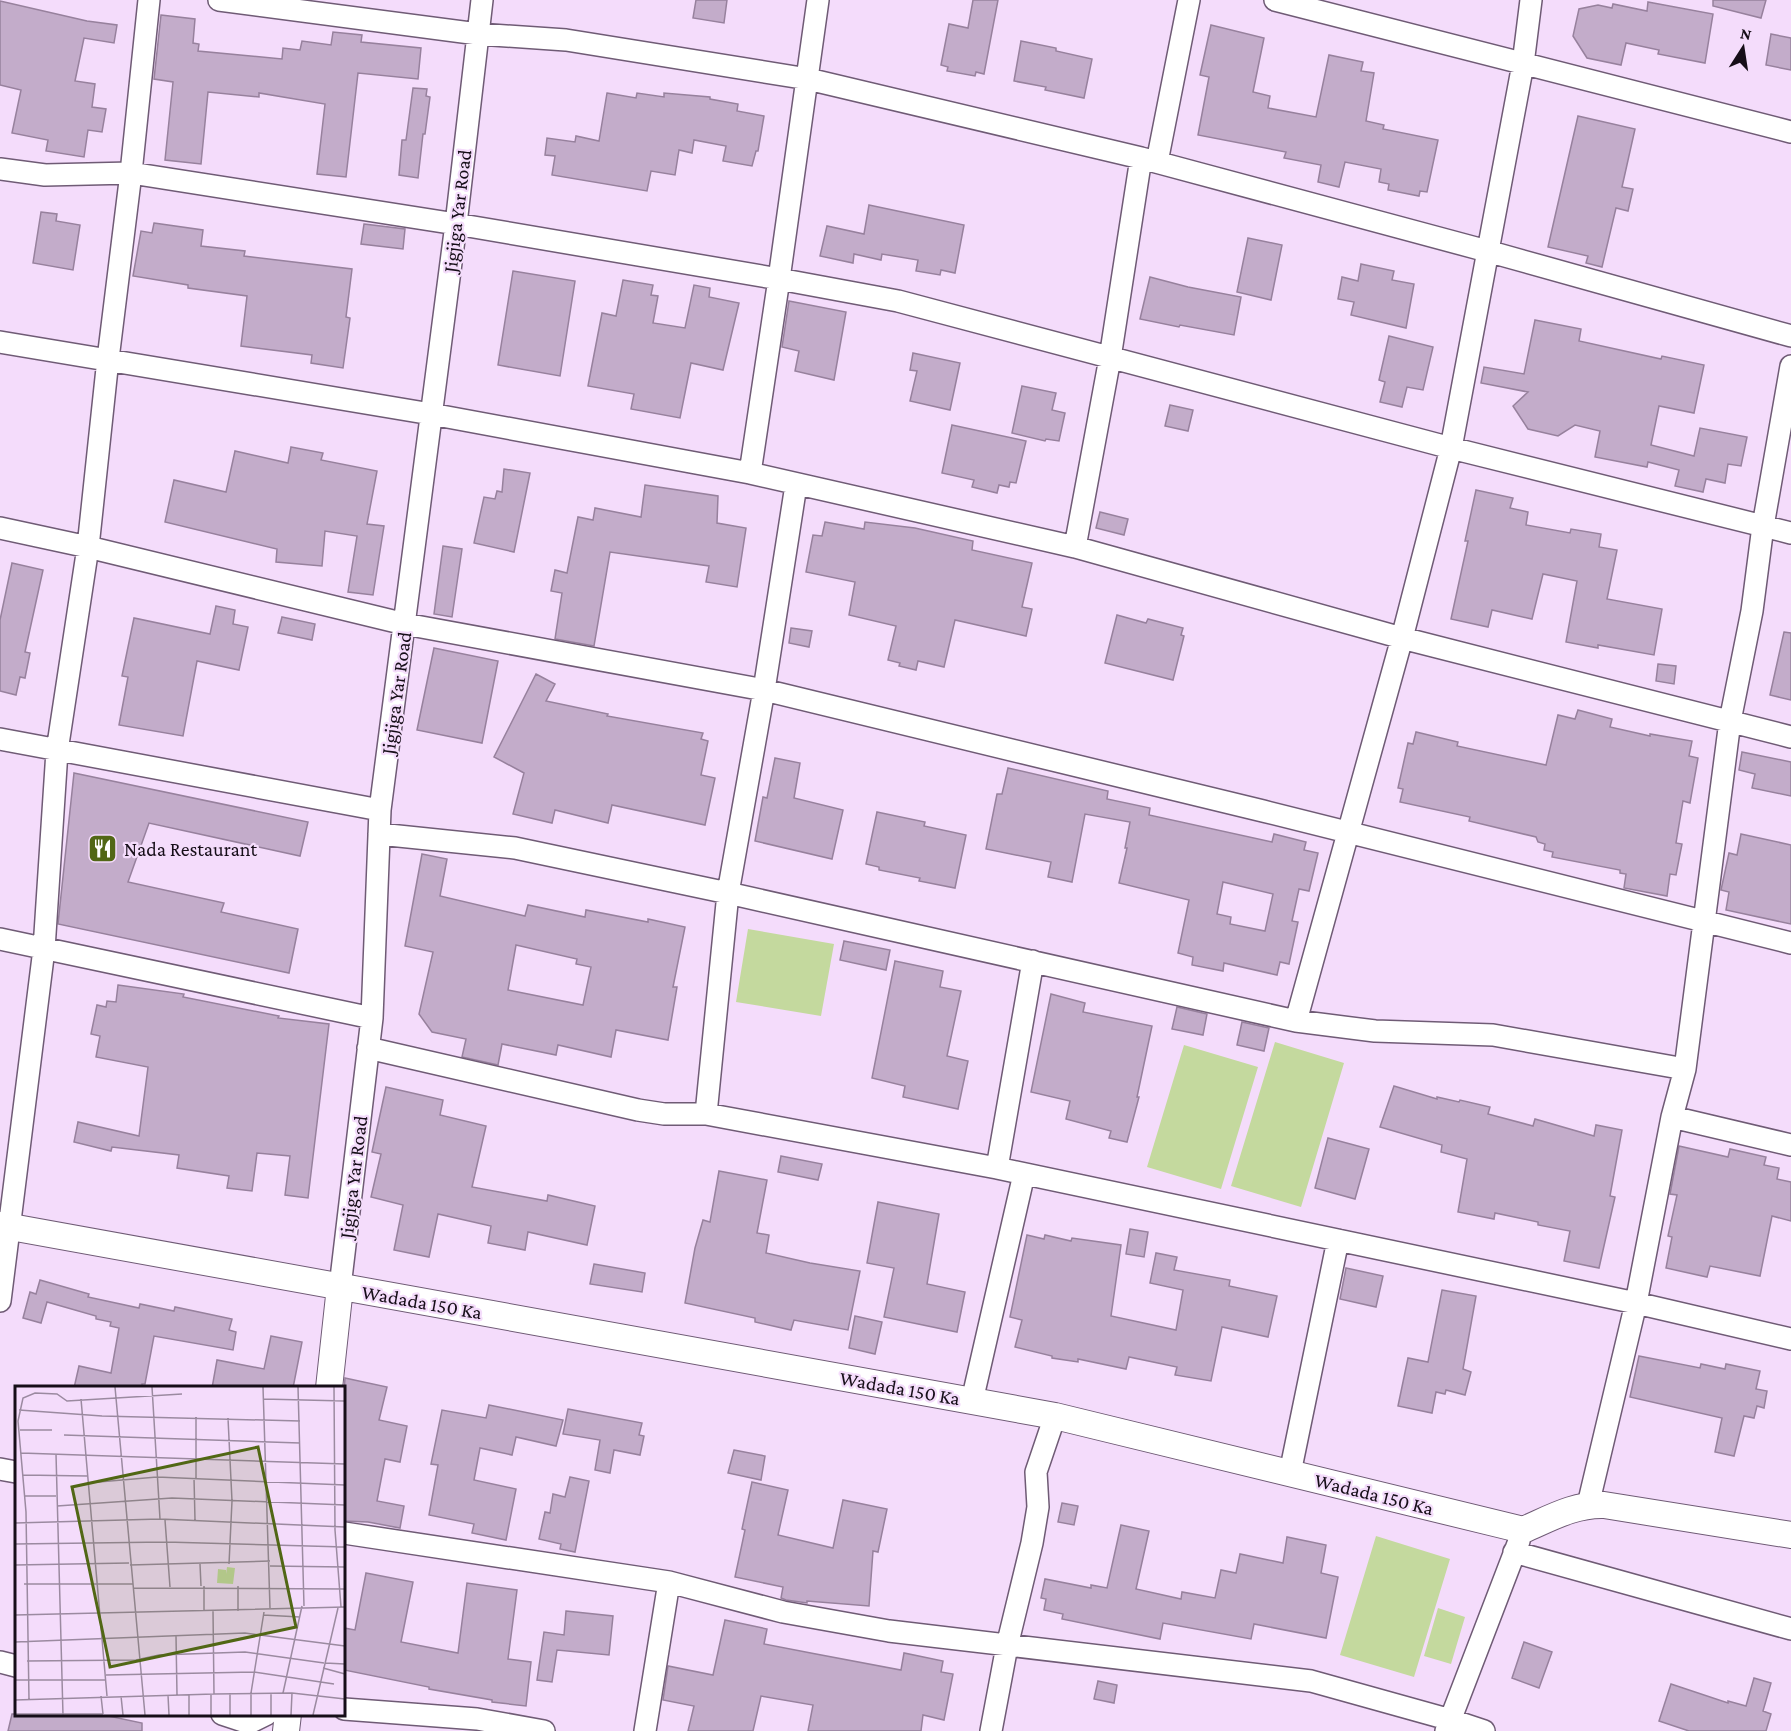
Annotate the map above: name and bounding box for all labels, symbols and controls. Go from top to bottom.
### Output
north arrow [1713,18,1773,78]
text: N [1739,24,1753,43]
street label: Jigjiga Yar Road [438,148,477,276]
street label: Jigjiga Yar Road [376,630,417,758]
restaurant icon: Nada Restaurant [87,833,119,865]
place label: Nada Restaurant [124,838,257,860]
street label: Jigjiga Yar Road [334,1114,373,1242]
street label: Wadada 150 Ka [360,1281,484,1323]
street label: Wadada 150 Ka [838,1367,962,1409]
inset map [15,1386,345,1716]
street label: Wadada 150 Ka [1312,1469,1436,1519]

